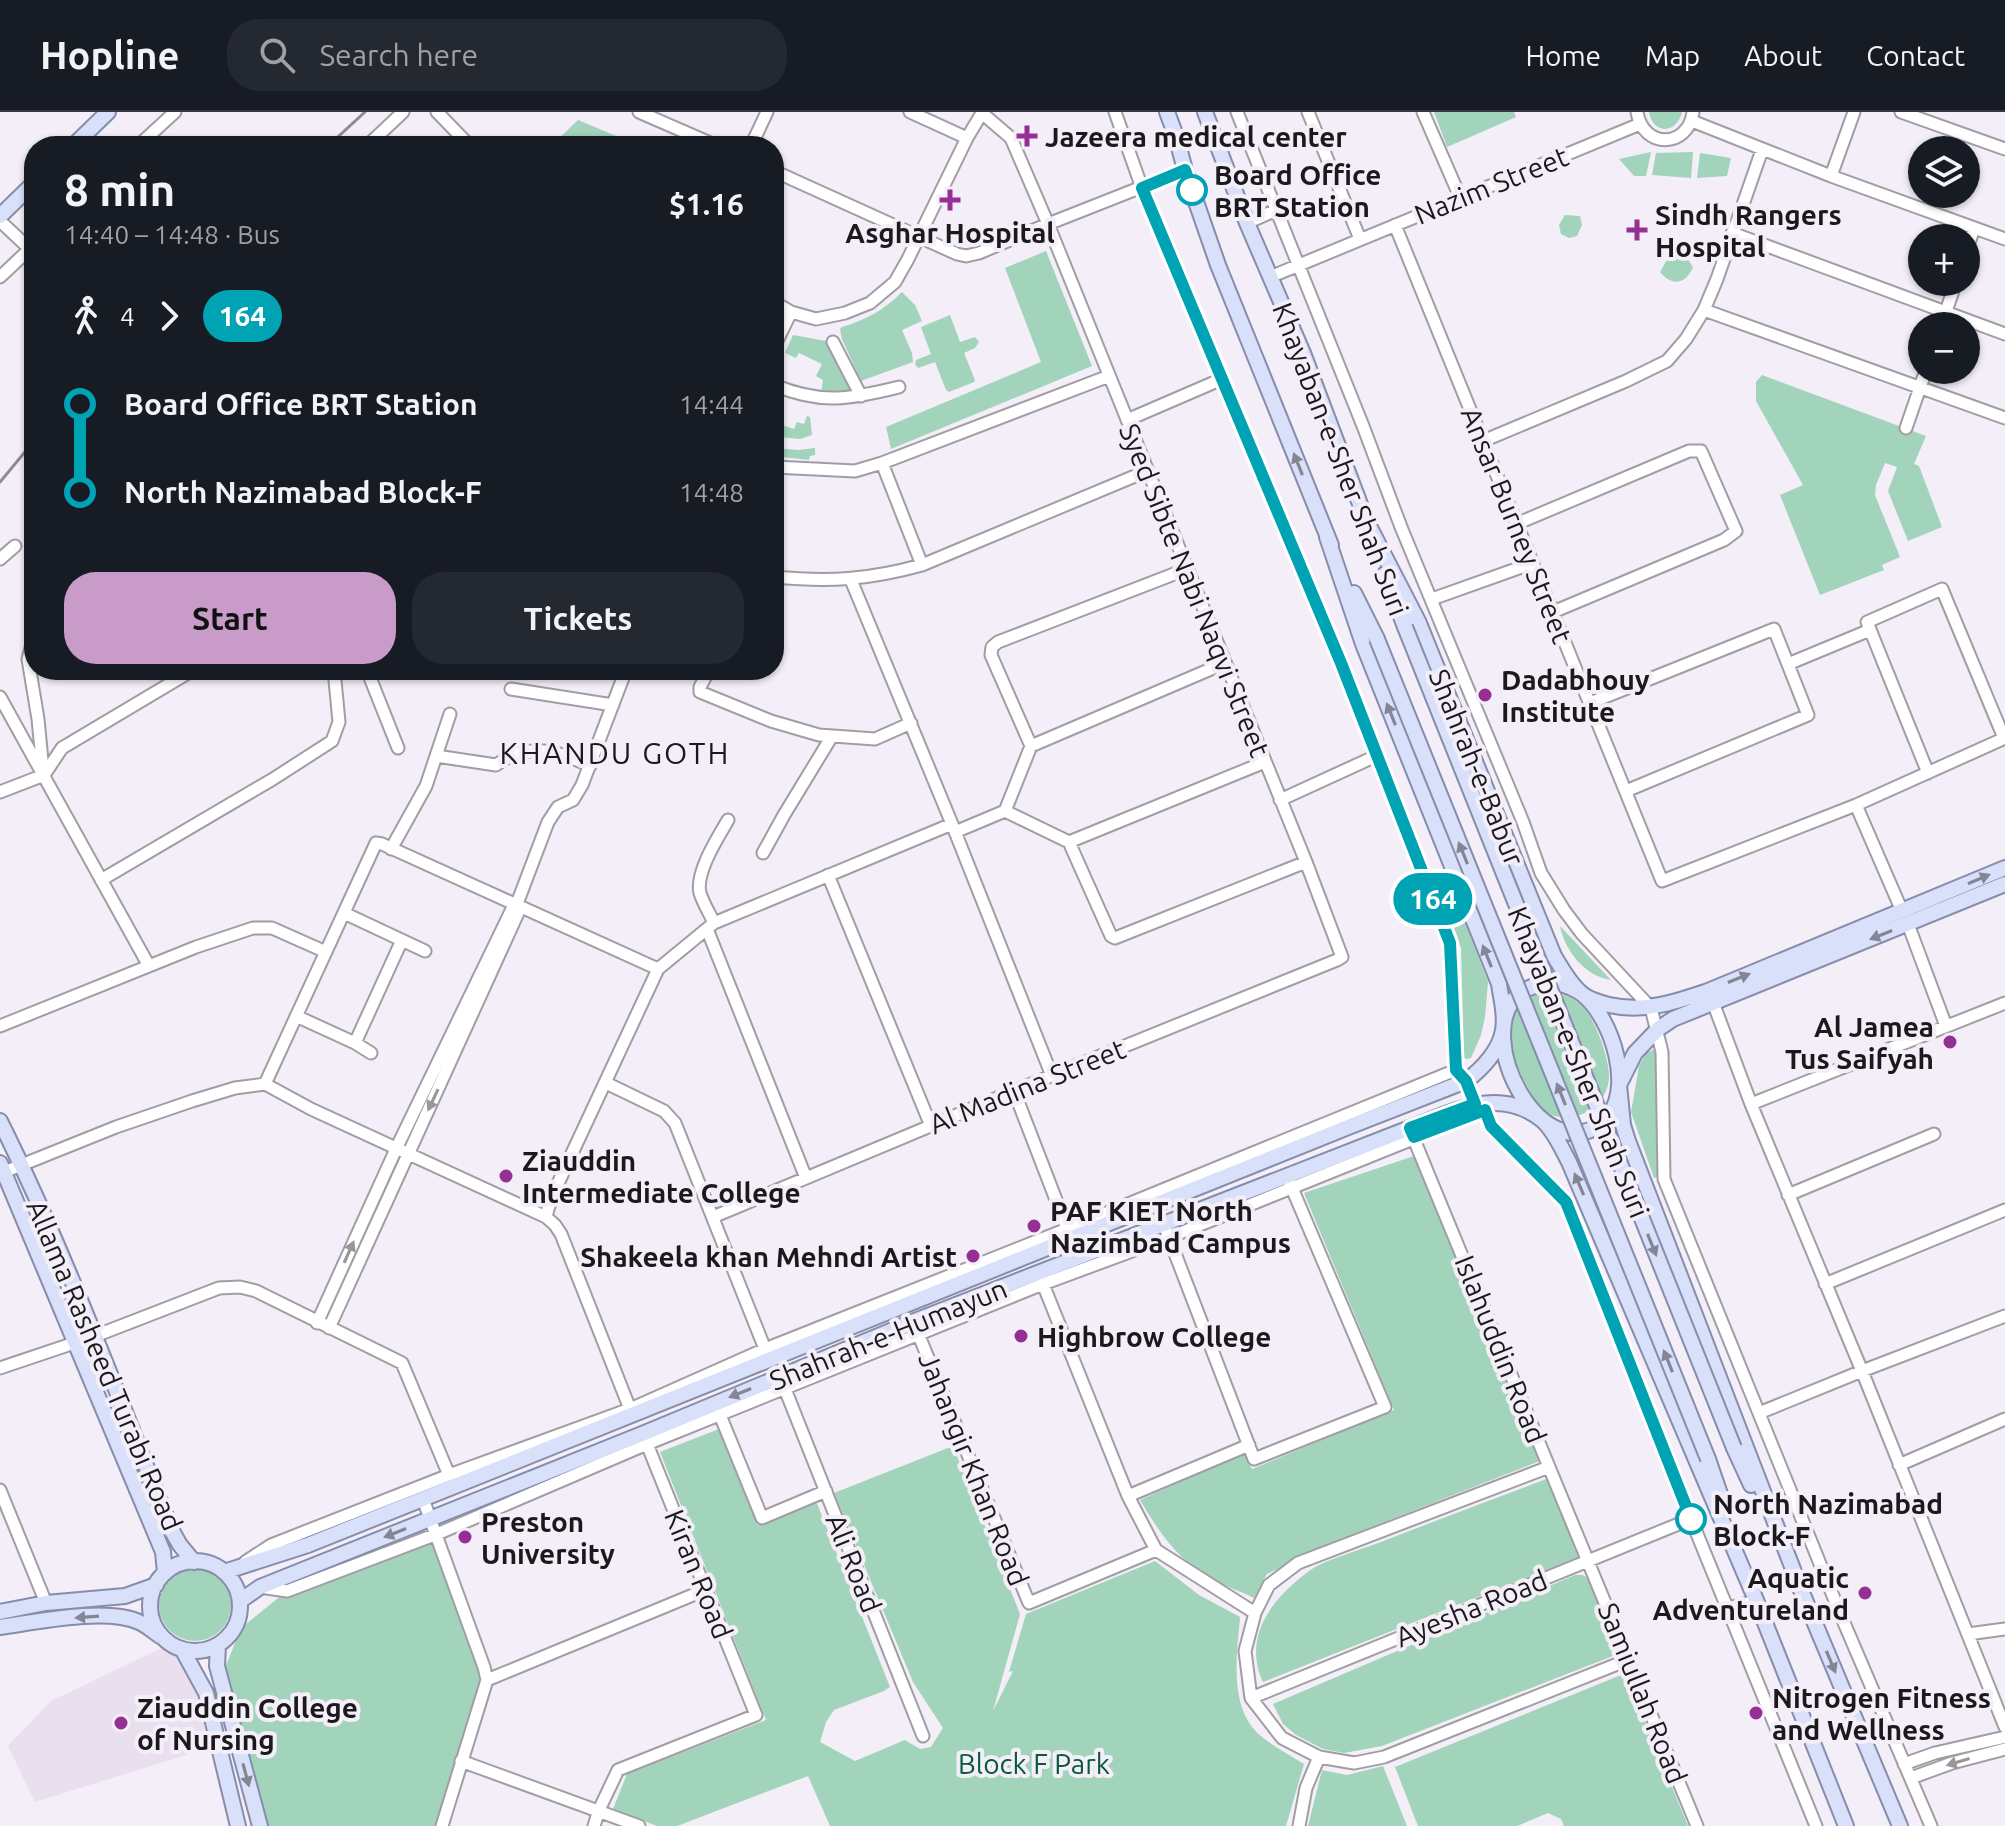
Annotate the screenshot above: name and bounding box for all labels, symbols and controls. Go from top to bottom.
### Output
search box [227,19,787,91]
icon: search [255,33,299,77]
text: Hopline [40,34,179,76]
text: Search here [319,38,478,72]
text: Home [1526,40,1601,71]
text: Map [1645,40,1700,71]
text: About [1744,40,1822,71]
text: Contact [1866,40,1965,71]
place label: Jazeera medical center [1045,121,1347,152]
marker: Jazeera medical center [1016,125,1038,147]
map controls [1908,136,1980,384]
button: layers [1908,136,1980,208]
street label: Nazim Street [1410,140,1572,230]
place label: Board Office BRT Station [1214,159,1381,222]
text: 8 min [64,165,175,214]
marker: Board Office BRT Station [1177,175,1207,205]
text: $1.16 [669,187,744,221]
marker: Asghar Hospital [939,189,961,211]
place label: Sindh Rangers Hospital [1655,199,1842,262]
place label: Asghar Hospital [845,217,1055,248]
marker: Sindh Rangers Hospital [1626,219,1648,241]
text: 14:40 – 14:48 · Bus [64,220,280,249]
button: + [1908,224,1980,296]
icon: walk [64,294,108,338]
icon: forward [147,294,191,338]
street label: Khayaban-e-Sher Shah Suri [1267,298,1415,620]
text: 164 [219,300,266,331]
text: 4 [120,302,135,331]
button: − [1908,312,1980,384]
text: Board Office BRT Station [124,387,478,421]
text: 14:44 [679,390,744,419]
street label: Ansar Burney Street [1455,403,1579,647]
street label: Syed Sibte Nabi Naqvi Street [1114,419,1276,761]
one-way arrow [1291,452,1304,476]
text: North Nazimabad Block-F [124,475,482,509]
text: 14:48 [679,478,744,507]
button: Start [64,572,396,664]
button: Tickets [412,572,744,664]
street label: Shahrah-e-Babur [1424,664,1531,870]
place label: Dadabhouy Institute [1501,664,1650,727]
marker: Dadabhouy Institute [1476,686,1494,704]
one-way arrow [1385,702,1398,726]
district label: KHANDU GOTH [500,736,730,770]
one-way arrow [1456,841,1469,865]
one-way arrow [1968,872,1992,885]
line badge: 164 [1387,873,1479,925]
text: 164 [1409,883,1457,914]
street label: Khayaban-e-Sher Shah Suri [1502,902,1656,1222]
one-way arrow [1869,929,1893,942]
one-way arrow [1481,944,1494,968]
one-way arrow [1727,971,1751,984]
place label: Al Jamea Tus Saifyah [1785,1011,1934,1074]
street label: Al Madina Street [924,1033,1130,1139]
marker: Al Jamea Tus Saifyah [1941,1033,1959,1051]
one-way arrow [1554,1082,1567,1106]
one-way arrow [426,1088,440,1111]
place label: Ziauddin Intermediate College [522,1145,801,1208]
marker: Ziauddin Intermediate College [497,1167,515,1185]
one-way arrow [1572,1172,1585,1196]
street label: Allama Rasheed Turabi Road [21,1195,189,1535]
place label: PAF KIET North Nazimbad Campus [1050,1195,1291,1258]
marker: PAF KIET North Nazimbad Campus [1025,1217,1043,1235]
one-way arrow [1646,1233,1659,1257]
one-way arrow [342,1240,356,1263]
place label: Shakeela khan Mehndi Artist [580,1241,957,1272]
marker: Shakeela khan Mehndi Artist [964,1247,982,1265]
street label: Islahuddin Road [1449,1251,1553,1447]
street label: Shahrah-e-Humayun [765,1272,1011,1396]
place label: Highbrow College [1037,1321,1271,1352]
marker: Highbrow College [1012,1327,1030,1345]
street label: Jahangir Khan Road [913,1348,1035,1590]
one-way arrow [1662,1349,1675,1373]
one-way arrow [728,1387,752,1400]
place label: North Nazimabad Block-F [1713,1488,1943,1551]
marker: North Nazimabad Block-F [1676,1504,1706,1534]
street label: Kiran Road [659,1505,739,1643]
place label: Preston University [481,1506,615,1569]
street label: Ali Road [820,1509,888,1617]
one-way arrow [383,1527,407,1540]
marker: Preston University [456,1528,474,1546]
place label: Aquatic Adventureland [1653,1562,1849,1625]
street label: Ayesha Road [1391,1564,1551,1652]
marker: Aquatic Adventureland [1856,1584,1874,1602]
street label: Samiullah Road [1593,1598,1693,1788]
one-way arrow [74,1611,99,1624]
one-way arrow [1825,1650,1838,1674]
place label: Nitrogen Fitness and Wellness [1772,1682,1991,1745]
place label: Ziauddin College of Nursing [137,1692,358,1755]
marker: Nitrogen Fitness and Wellness [1747,1704,1765,1722]
marker: Ziauddin College of Nursing [112,1714,130,1732]
park label: Block F Park [958,1748,1110,1779]
one-way arrow [1945,1756,1969,1769]
one-way arrow [240,1763,253,1787]

